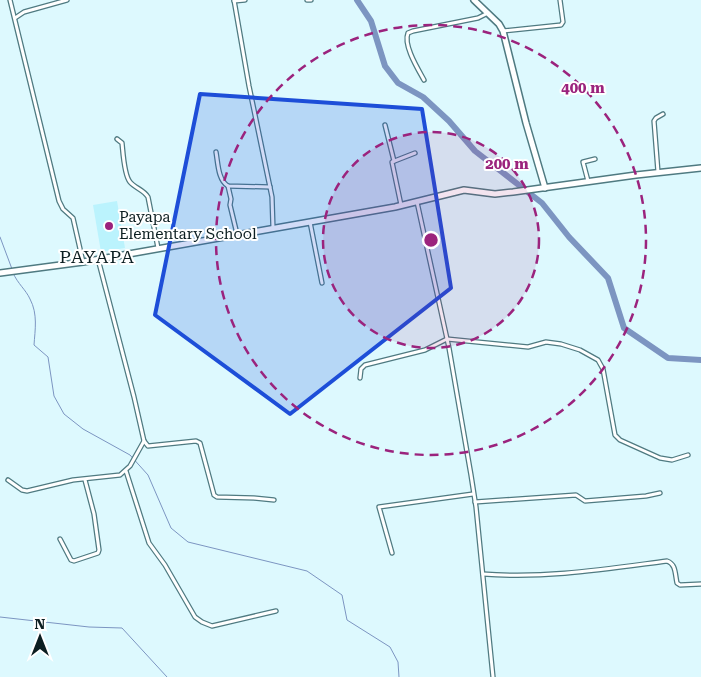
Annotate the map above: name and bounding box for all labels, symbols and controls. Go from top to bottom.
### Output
text: 400 m [561,79,605,97]
text: 200 m [485,155,529,173]
place label: Payapa Elementary School [119,208,257,243]
marker: Payapa Elementary School [103,220,115,232]
centre of rings [422,231,440,249]
district label: PAYAPA [59,246,135,267]
north arrow [15,612,65,662]
text: N [35,616,46,632]

